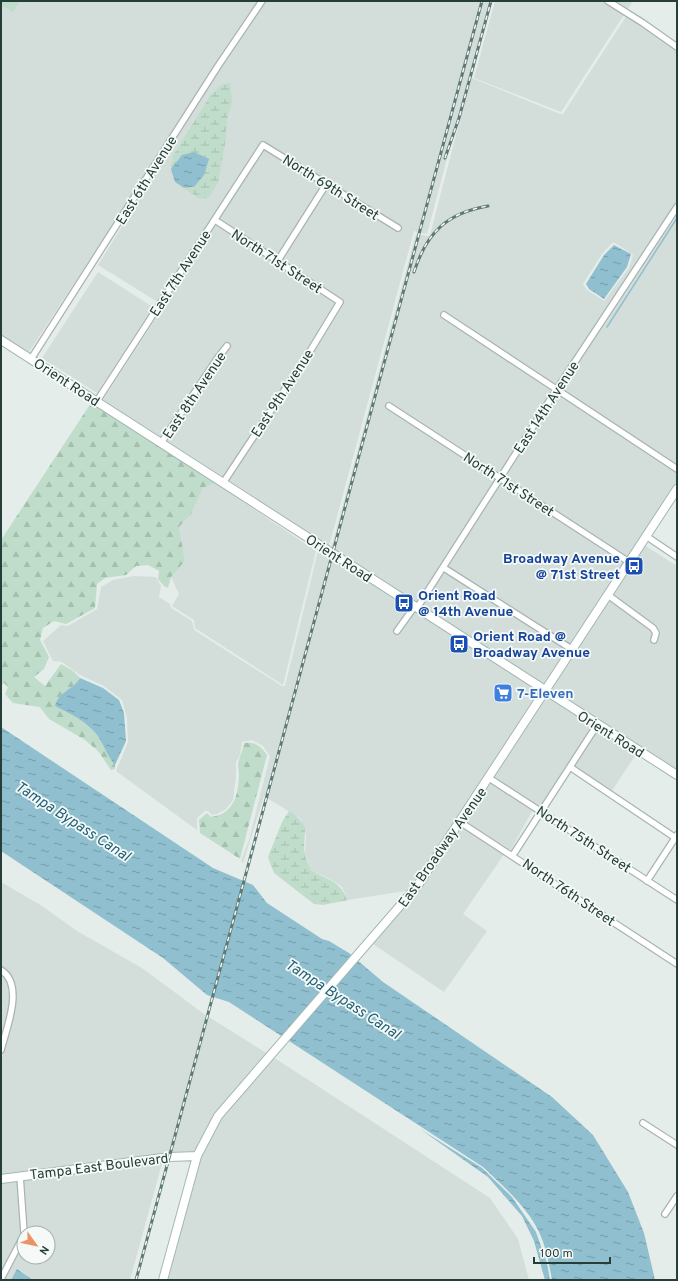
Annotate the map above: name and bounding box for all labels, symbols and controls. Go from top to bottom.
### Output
street label: East 6th Avenue [113,133,181,228]
street label: North 69th Street [279,152,382,225]
street label: East 7th Avenue [147,227,215,320]
street label: North 71st Street [228,227,325,298]
street label: East 9th Avenue [248,347,318,441]
street label: East 8th Avenue [160,349,231,443]
street label: Orient Road [30,356,102,411]
street label: East 14th Avenue [511,358,583,457]
street label: North 71st Street [460,450,557,521]
street label: Orient Road [302,532,374,587]
place label: Broadway Avenue @ 71st Street [503,551,620,584]
bus stop icon: Broadway Avenue @ 71st Street [623,555,645,577]
place label: Orient Road @ 14th Avenue [418,588,513,621]
bus stop icon: Orient Road @ 14th Avenue [393,592,415,614]
place label: Orient Road @ Broadway Avenue [473,629,590,662]
bus stop icon: Orient Road @ Broadway Avenue [448,633,470,655]
supermarket icon: 7-Eleven [492,682,514,704]
place label: 7-Eleven [517,686,574,703]
street label: Orient Road [574,708,647,762]
water label: Tampa Bypass Canal [11,778,134,867]
street label: East Broadway Avenue [395,785,491,911]
street label: North 75th Street [533,803,634,877]
street label: North 76th Street [518,856,618,931]
water label: Tampa Bypass Canal [281,956,404,1045]
street label: Tampa East Boulevard [29,1151,170,1184]
north arrow [16,1225,56,1265]
scale bar [534,1239,610,1265]
text: N [36,1243,52,1257]
text: 100 m [540,1246,573,1262]

